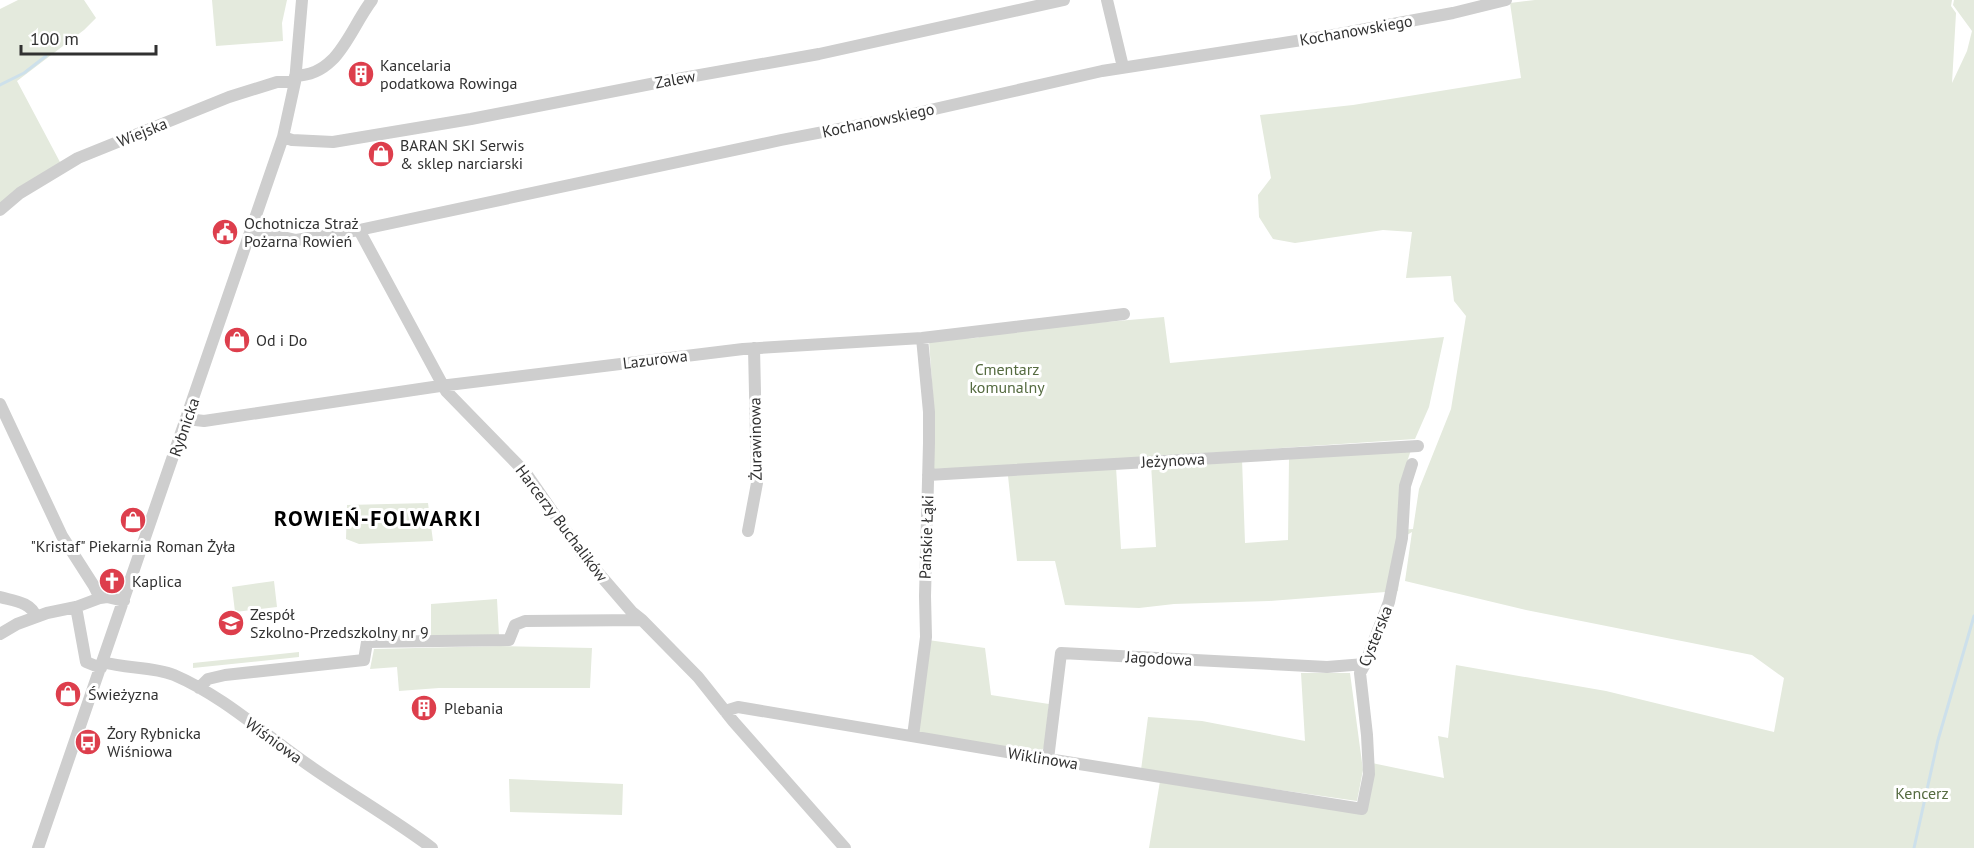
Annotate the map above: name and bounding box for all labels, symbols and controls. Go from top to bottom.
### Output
street label: Kochanowskiego [1298,10,1414,50]
scale bar [21,18,156,56]
text: 100 m [30,27,79,50]
place label: Kancelaria podatkowa Rowinga [380,55,518,93]
building icon: Kancelaria podatkowa Rowinga [346,59,376,89]
street label: Zalew [653,66,697,92]
street label: Kochanowskiego [820,98,936,142]
street label: Wiejska [114,113,170,151]
place label: BARAN SKI Serwis & sklep narciarski [400,135,525,173]
shop icon: BARAN SKI Serwis & sklep narciarski [366,139,396,169]
place label: Ochotnicza Straż Pożarna Rowień [244,213,359,251]
public building icon: Ochotnicza Straż Pożarna Rowień [210,217,240,247]
shop icon: Od i Do [222,325,252,355]
place label: Od i Do [256,330,307,350]
street label: Lazurowa [621,345,689,373]
park label: Cmentarz komunalny [969,359,1045,397]
street label: Rybnicka [165,395,203,459]
street label: Żurawinowa [744,397,766,481]
street label: Jeżynowa [1140,448,1205,472]
street label: Harcerzy Buchalików [512,461,613,586]
street label: Pańskie Łąki [915,495,937,579]
district label: ROWIEŃ-FOLWARKI [274,504,482,532]
shop icon: "Kristaf" Piekarnia Roman Żyła [118,505,148,535]
place label: "Kristaf" Piekarnia Roman Żyła [30,536,236,556]
church icon: Kaplica [97,566,127,596]
place label: Kaplica [132,571,182,591]
street label: Cysterska [1354,603,1396,669]
place label: Zespół Szkolno-Przedszkolny nr 9 [250,604,429,642]
school or university icon: Zespół Szkolno-Przedszkolny nr 9 [216,608,246,638]
street label: Jagodowa [1124,646,1193,670]
shop icon: Świeżyzna [53,679,83,709]
place label: Świeżyzna [88,684,159,704]
building icon: Plebania [409,693,439,723]
place label: Plebania [444,698,503,718]
street label: Wiśniowa [242,713,306,767]
place label: Żory Rybnicka Wiśniowa [107,723,201,761]
bus stop icon: Żory Rybnicka Wiśniowa [73,727,103,757]
street label: Wiklinowa [1006,743,1080,773]
park label: Kencerz [1895,783,1949,803]

